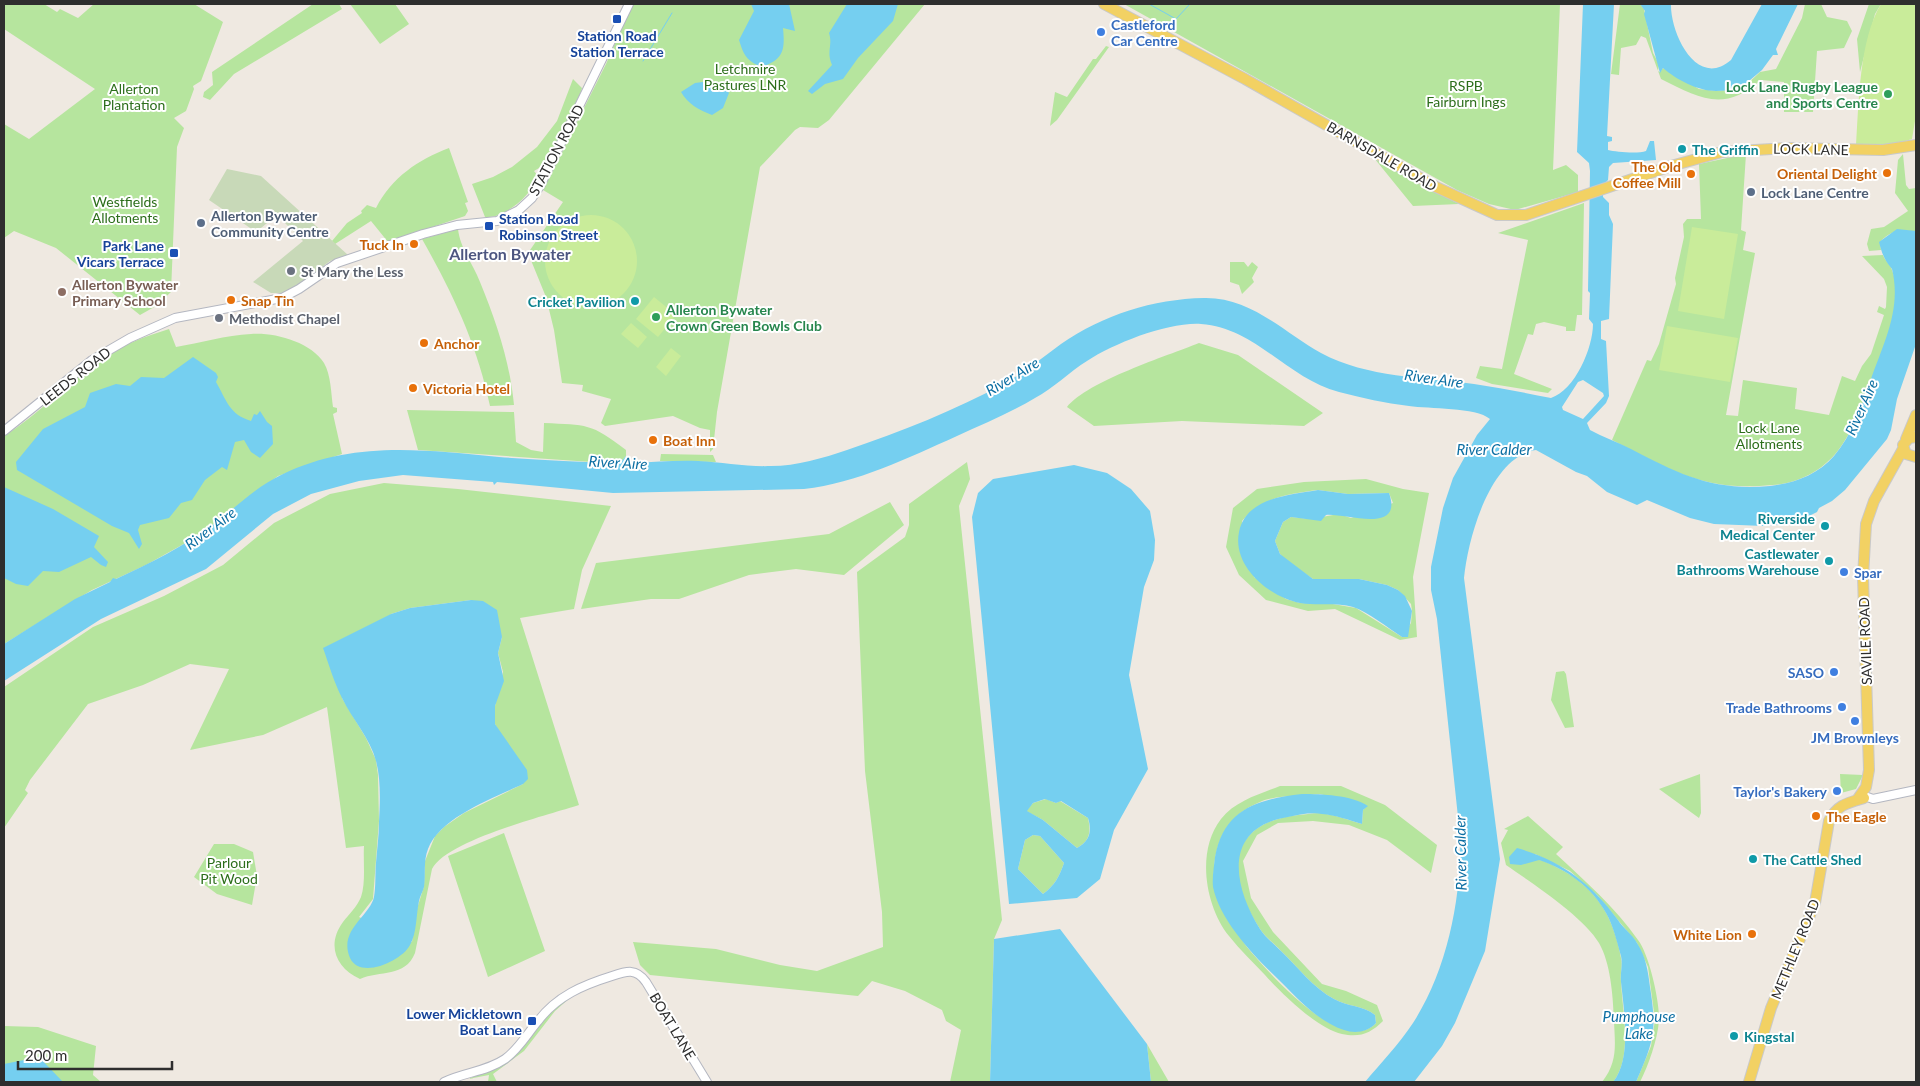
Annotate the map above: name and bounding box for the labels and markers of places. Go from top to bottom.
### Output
marker: Station Road Station Terrace [611,13,623,25]
place label: Castleford Car Centre [1111,16,1178,49]
marker: Castleford Car Centre [1095,26,1107,38]
place label: Station Road Station Terrace [570,27,664,60]
place label: Lock Lane Rugby League and Sports Centre [1726,78,1879,111]
marker: Lock Lane Rugby League and Sports Centre [1882,88,1894,100]
place label: The Griffin [1692,141,1759,158]
marker: The Griffin [1676,143,1688,155]
place label: The Old Coffee Mill [1613,158,1681,191]
place label: Oriental Delight [1777,165,1878,182]
marker: Oriental Delight [1881,167,1893,179]
marker: The Old Coffee Mill [1685,168,1697,180]
place label: Lock Lane Centre [1761,184,1869,201]
marker: Lock Lane Centre [1745,186,1757,198]
place label: Allerton Bywater Community Centre [210,207,329,240]
place label: Station Road Robinson Street [499,210,599,243]
marker: Allerton Bywater Community Centre [195,217,207,229]
marker: Station Road Robinson Street [483,220,495,232]
place label: Tuck In [359,236,404,253]
place label: Park Lane Vicars Terrace [76,237,165,270]
marker: Tuck In [408,238,420,250]
marker: Park Lane Vicars Terrace [168,247,180,259]
place label: St Mary the Less [301,263,403,280]
marker: St Mary the Less [285,265,297,277]
place label: Allerton Bywater Primary School [71,276,179,309]
marker: Allerton Bywater Primary School [56,286,68,298]
place label: Snap Tin [241,292,294,309]
place label: Cricket Pavilion [528,293,625,310]
marker: Snap Tin [225,294,237,306]
marker: Cricket Pavilion [629,295,641,307]
place label: Allerton Bywater Crown Green Bowls Club [665,301,822,334]
place label: Methodist Chapel [229,310,340,327]
marker: Allerton Bywater Crown Green Bowls Club [650,311,662,323]
marker: Methodist Chapel [213,312,225,324]
place label: Anchor [433,335,480,352]
marker: Anchor [418,337,430,349]
place label: Victoria Hotel [422,380,510,397]
marker: Victoria Hotel [407,382,419,394]
place label: Boat Inn [663,432,716,449]
marker: Boat Inn [647,434,659,446]
place label: Riverside Medical Center [1720,510,1816,543]
marker: Riverside Medical Center [1819,520,1831,532]
place label: Castlewater Bathrooms Warehouse [1677,545,1820,578]
marker: Castlewater Bathrooms Warehouse [1823,555,1835,567]
place label: Spar [1854,564,1883,581]
marker: Spar [1838,566,1850,578]
place label: SASO [1788,664,1824,681]
marker: SASO [1828,666,1840,678]
place label: Trade Bathrooms [1726,699,1832,716]
marker: Trade Bathrooms [1836,701,1848,713]
marker: JM Brownleys [1849,715,1861,727]
place label: JM Brownleys [1811,729,1899,746]
place label: Taylor's Bakery [1733,783,1828,800]
marker: Taylor's Bakery [1831,785,1843,797]
place label: The Eagle [1826,808,1887,825]
marker: The Eagle [1810,810,1822,822]
place label: The Cattle Shed [1763,851,1861,868]
marker: The Cattle Shed [1747,853,1759,865]
place label: White Lion [1673,926,1742,943]
marker: White Lion [1746,928,1758,940]
place label: Lower Mickletown Boat Lane [406,1005,523,1038]
marker: Lower Mickletown Boat Lane [526,1015,538,1027]
place label: Kingstal [1744,1028,1794,1045]
marker: Kingstal [1728,1030,1740,1042]

